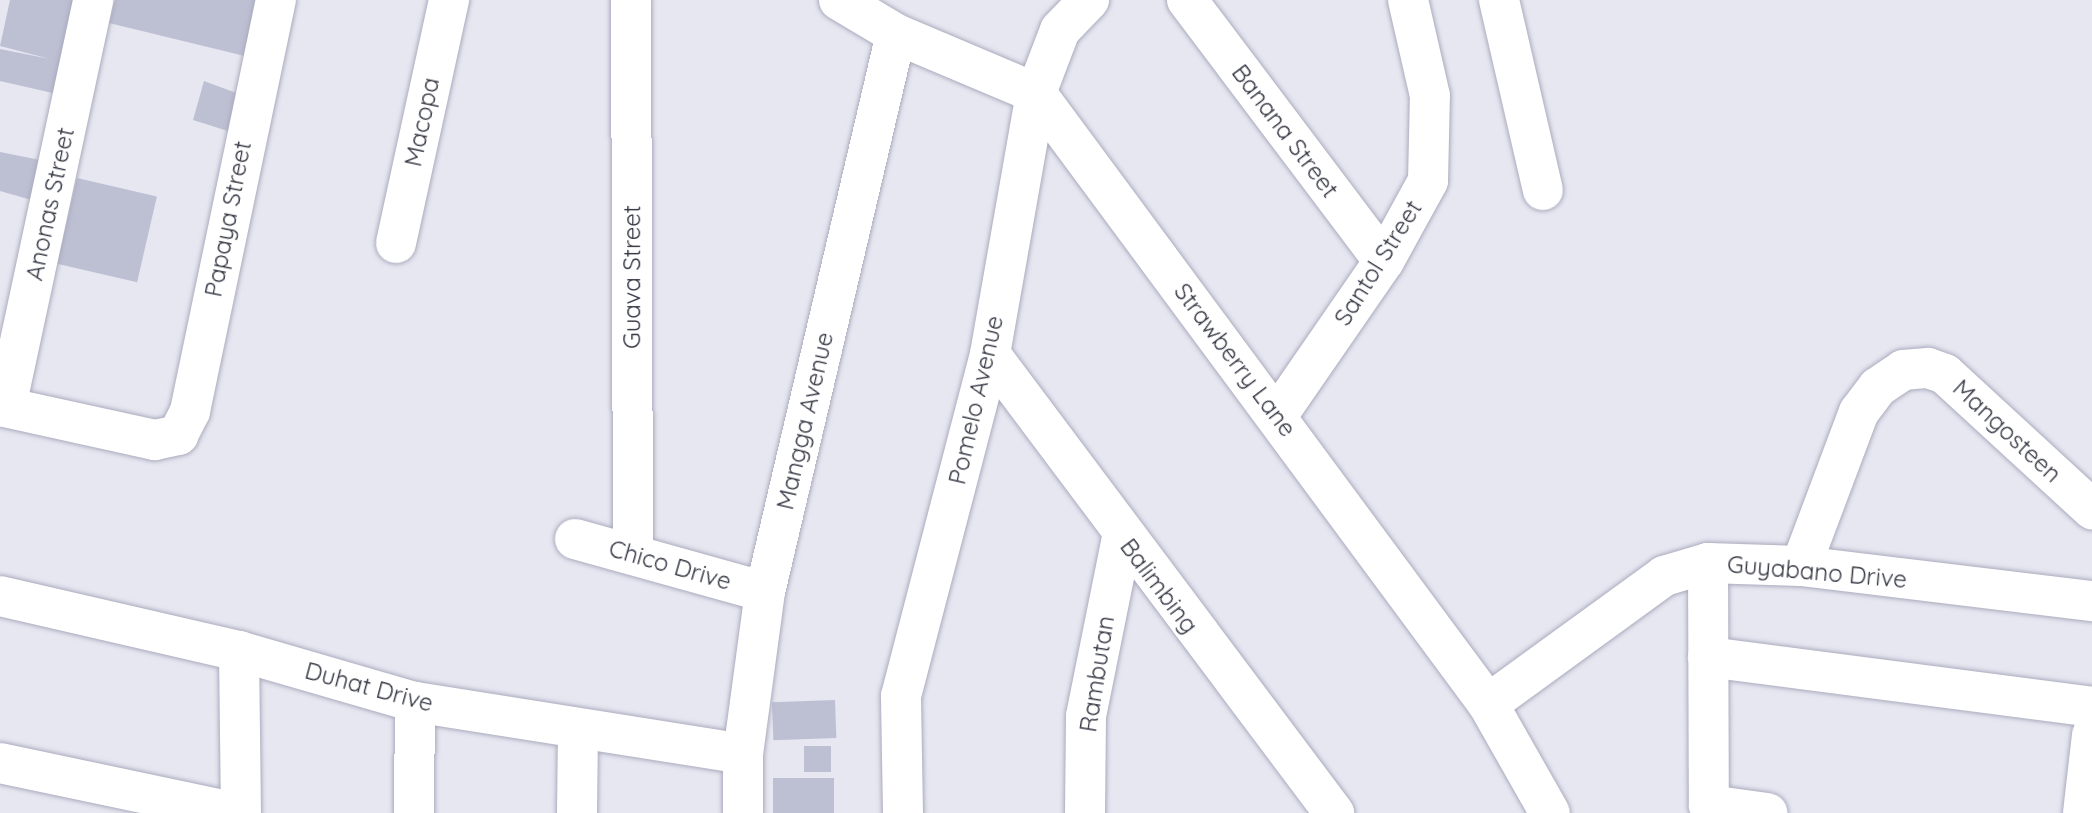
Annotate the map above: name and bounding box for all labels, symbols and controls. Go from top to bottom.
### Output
street label: Banana Street [1226,59,1344,203]
street label: Macopa [399,75,445,169]
street label: Anonas Street [20,125,80,283]
street label: Papaya Street [199,139,257,299]
street label: Santol Street [1328,195,1428,331]
street label: Guava Street [618,205,646,349]
street label: Strawberry Lane [1168,278,1302,442]
street label: Pomelo Avenue [943,313,1009,487]
street label: Mangga Avenue [771,329,839,513]
street label: Mangosteen [1947,374,2067,488]
street label: Balimbing [1114,533,1204,639]
street label: Chico Drive [606,534,734,596]
street label: Guyabano Drive [1726,550,1908,594]
street label: Rambutan [1074,614,1120,734]
street label: Duhat Drive [302,656,436,718]

